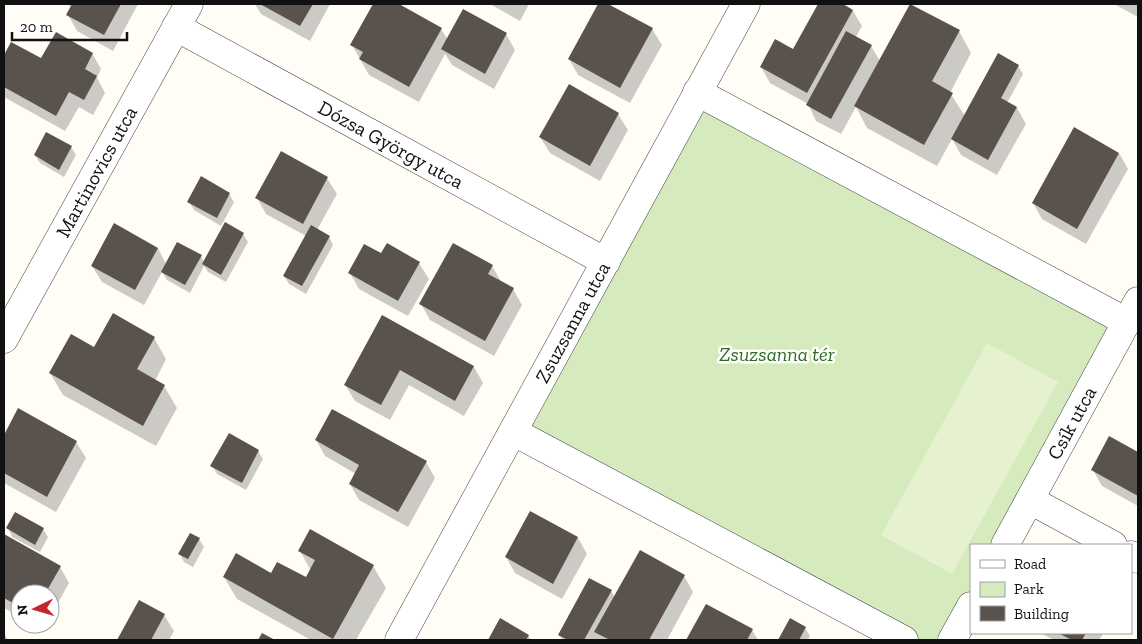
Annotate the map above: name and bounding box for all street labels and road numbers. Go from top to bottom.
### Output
street label: Dózsa György utca [314,95,468,194]
street label: Martinovics utca [51,102,142,241]
street label: Zsuzsanna utca [530,257,615,387]
street label: Csík utca [1042,382,1101,464]

